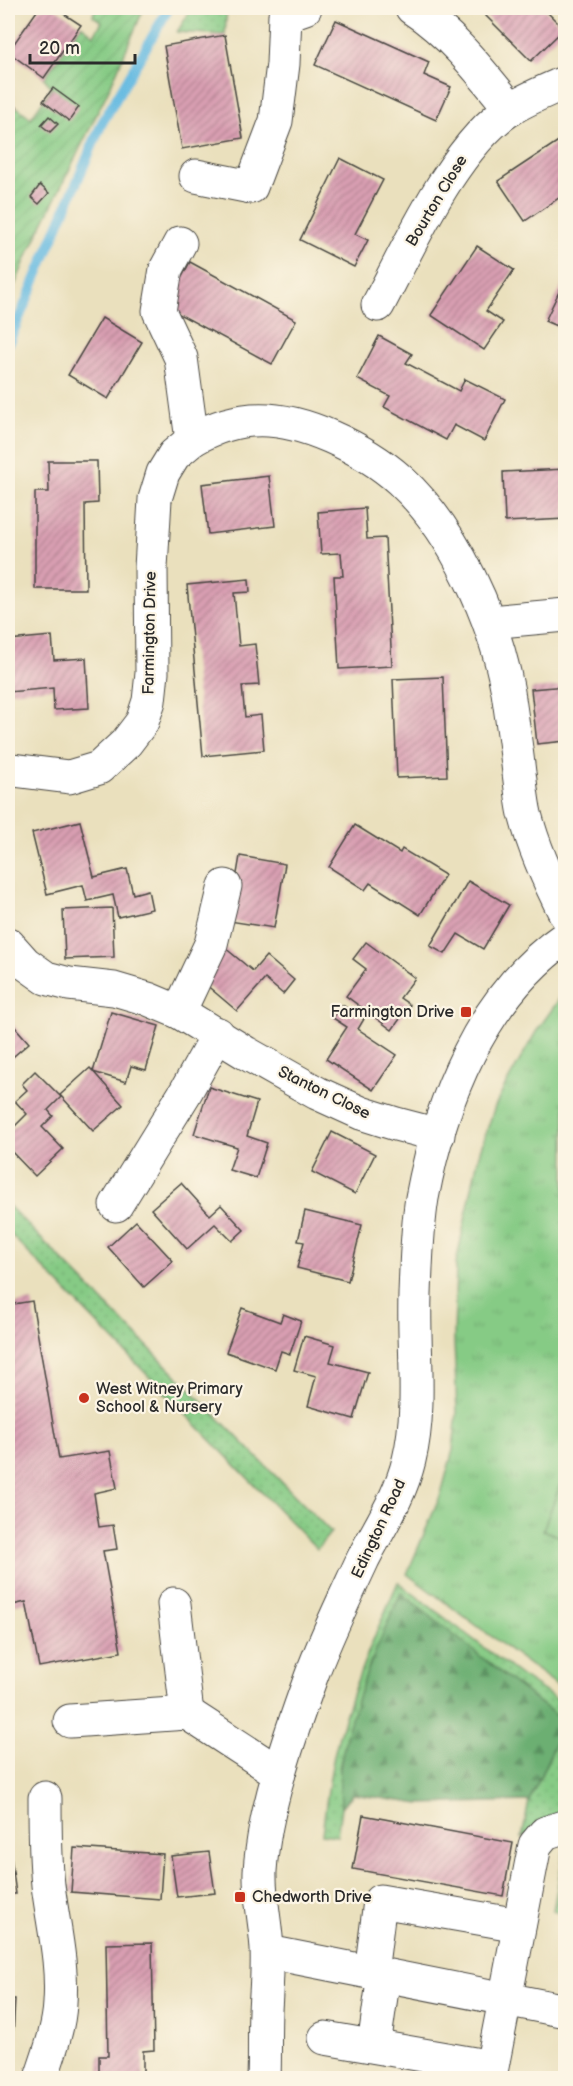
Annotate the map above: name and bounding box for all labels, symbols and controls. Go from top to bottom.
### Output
scale bar [30,27,135,65]
text: 20 m [39,38,80,59]
street label: Bourton Close [402,152,472,250]
street label: Farmington Drive [139,571,161,695]
place label: Farmington Drive [330,1003,455,1022]
marker: Farmington Drive [459,1005,473,1019]
street label: Stanton Close [275,1062,374,1124]
place label: West Witney Primary School & Nursery [96,1380,243,1417]
marker: West Witney Primary School & Nursery [77,1391,91,1405]
street label: Edington Road [348,1476,410,1582]
place label: Chedworth Drive [252,1888,372,1907]
marker: Chedworth Drive [233,1890,247,1904]

